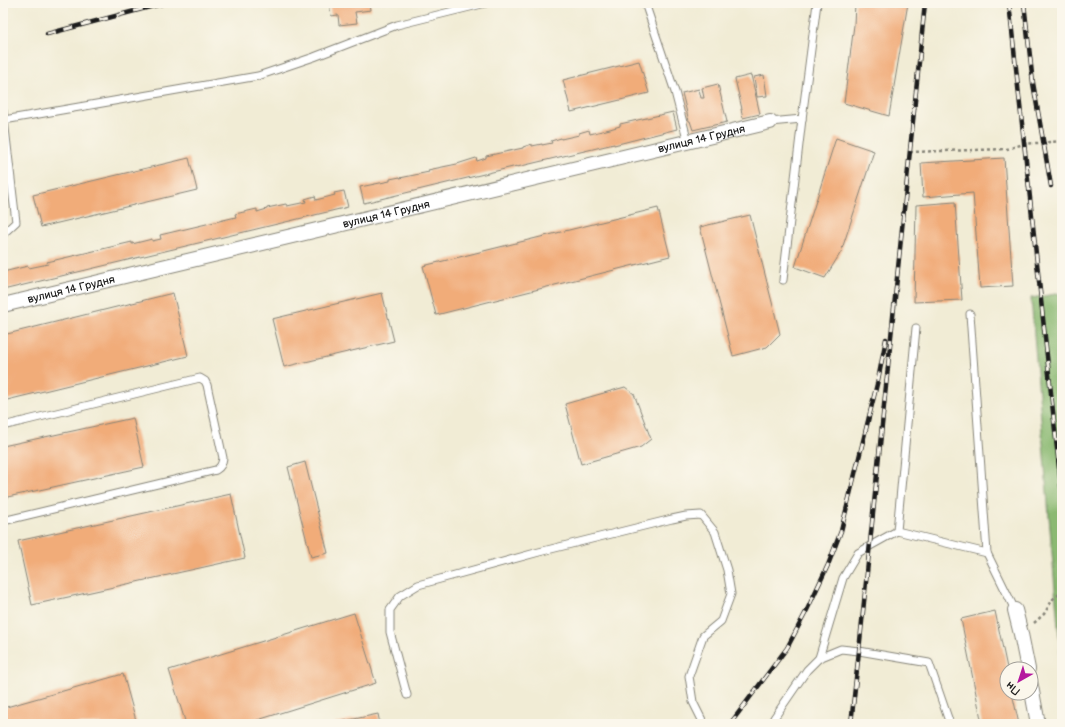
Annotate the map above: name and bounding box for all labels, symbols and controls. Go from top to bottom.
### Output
street label: вулиця 14 Грудня [657,122,746,156]
street label: вулиця 14 Грудня [341,197,431,231]
street label: вулиця 14 Грудня [26,273,116,306]
north arrow [999,661,1039,701]
text: Пн [1003,679,1023,698]

